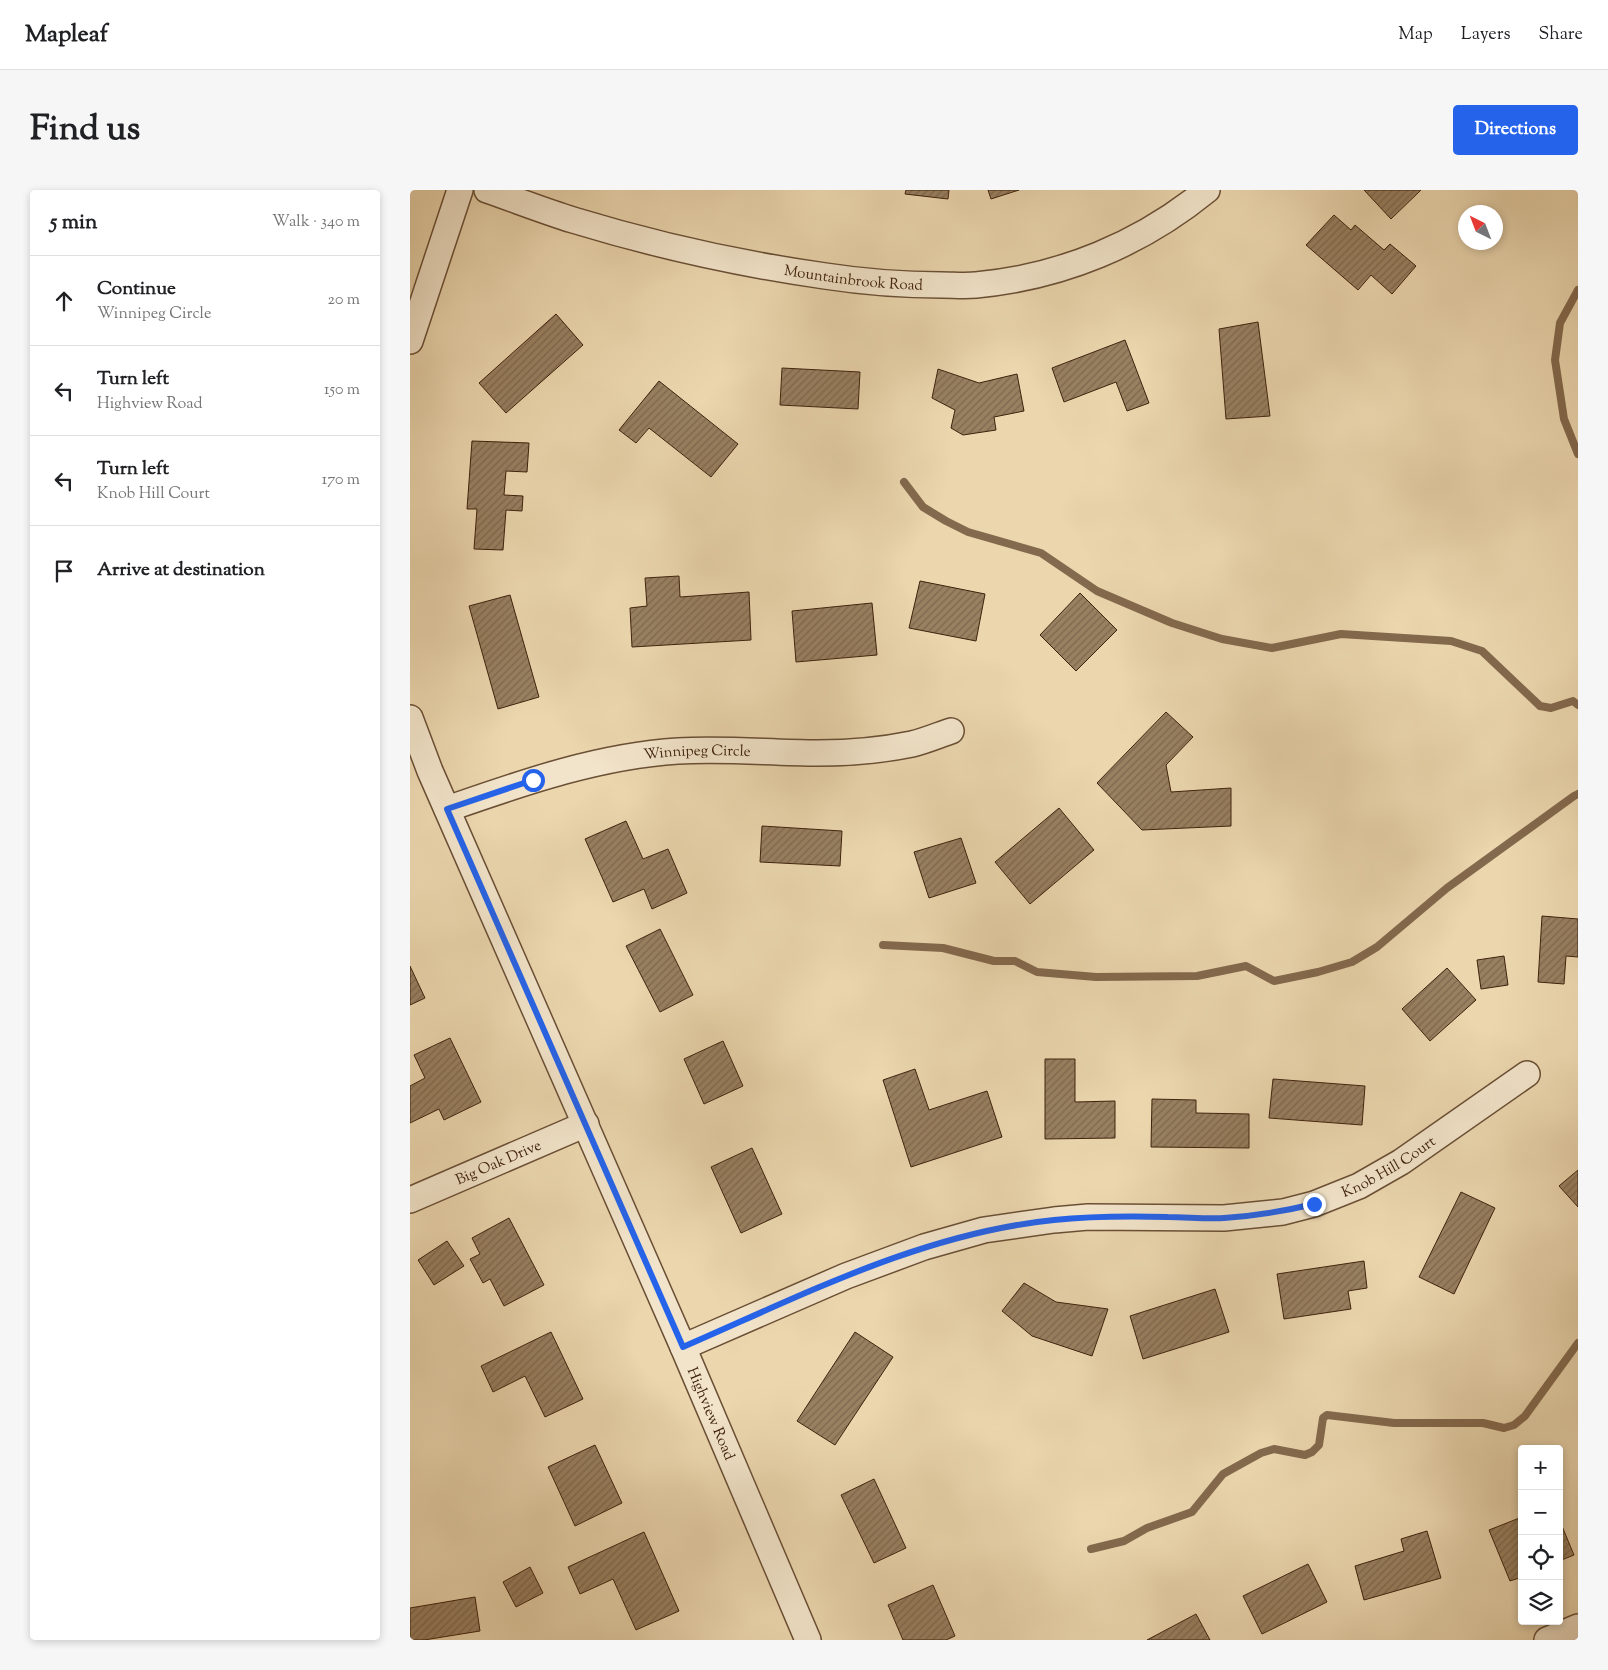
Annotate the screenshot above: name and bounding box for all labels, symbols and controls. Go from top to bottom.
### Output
text: Mapleaf [25,18,108,52]
text: Map [1398,22,1433,48]
text: Layers [1461,22,1511,48]
text: Share [1539,22,1583,48]
text: Find us [30,105,140,156]
button: Directions [1453,105,1578,155]
north arrow [1458,205,1503,250]
text: 5 min [50,208,97,238]
text: Walk · 340 m [272,211,360,234]
street label: Mountainbrook Road [782,261,924,297]
text: Continue [97,276,176,303]
icon: ahead [50,287,78,315]
text: 20 m [327,289,360,312]
text: Winnipeg Circle [97,303,211,326]
text: Turn left [97,366,169,393]
icon: left [50,377,78,405]
text: 150 m [324,379,360,402]
text: Highview Road [97,393,203,416]
text: Turn left [97,456,169,483]
icon: left [50,467,78,495]
text: 170 m [322,469,360,492]
text: Knob Hill Court [97,483,210,506]
icon: arrive [50,557,78,585]
text: Arrive at destination [97,557,265,584]
street label: Winnipeg Circle [642,741,751,766]
route start [522,769,545,792]
street label: Knob Hill Court [1339,1132,1440,1204]
street label: Big Oak Drive [453,1136,545,1191]
route end [1303,1193,1326,1216]
street label: Highview Road [681,1364,739,1464]
map controls [1518,1445,1563,1625]
button: + [1518,1445,1563,1490]
button: − [1518,1490,1563,1535]
button: locate [1518,1535,1563,1580]
button: layers [1518,1580,1563,1625]

